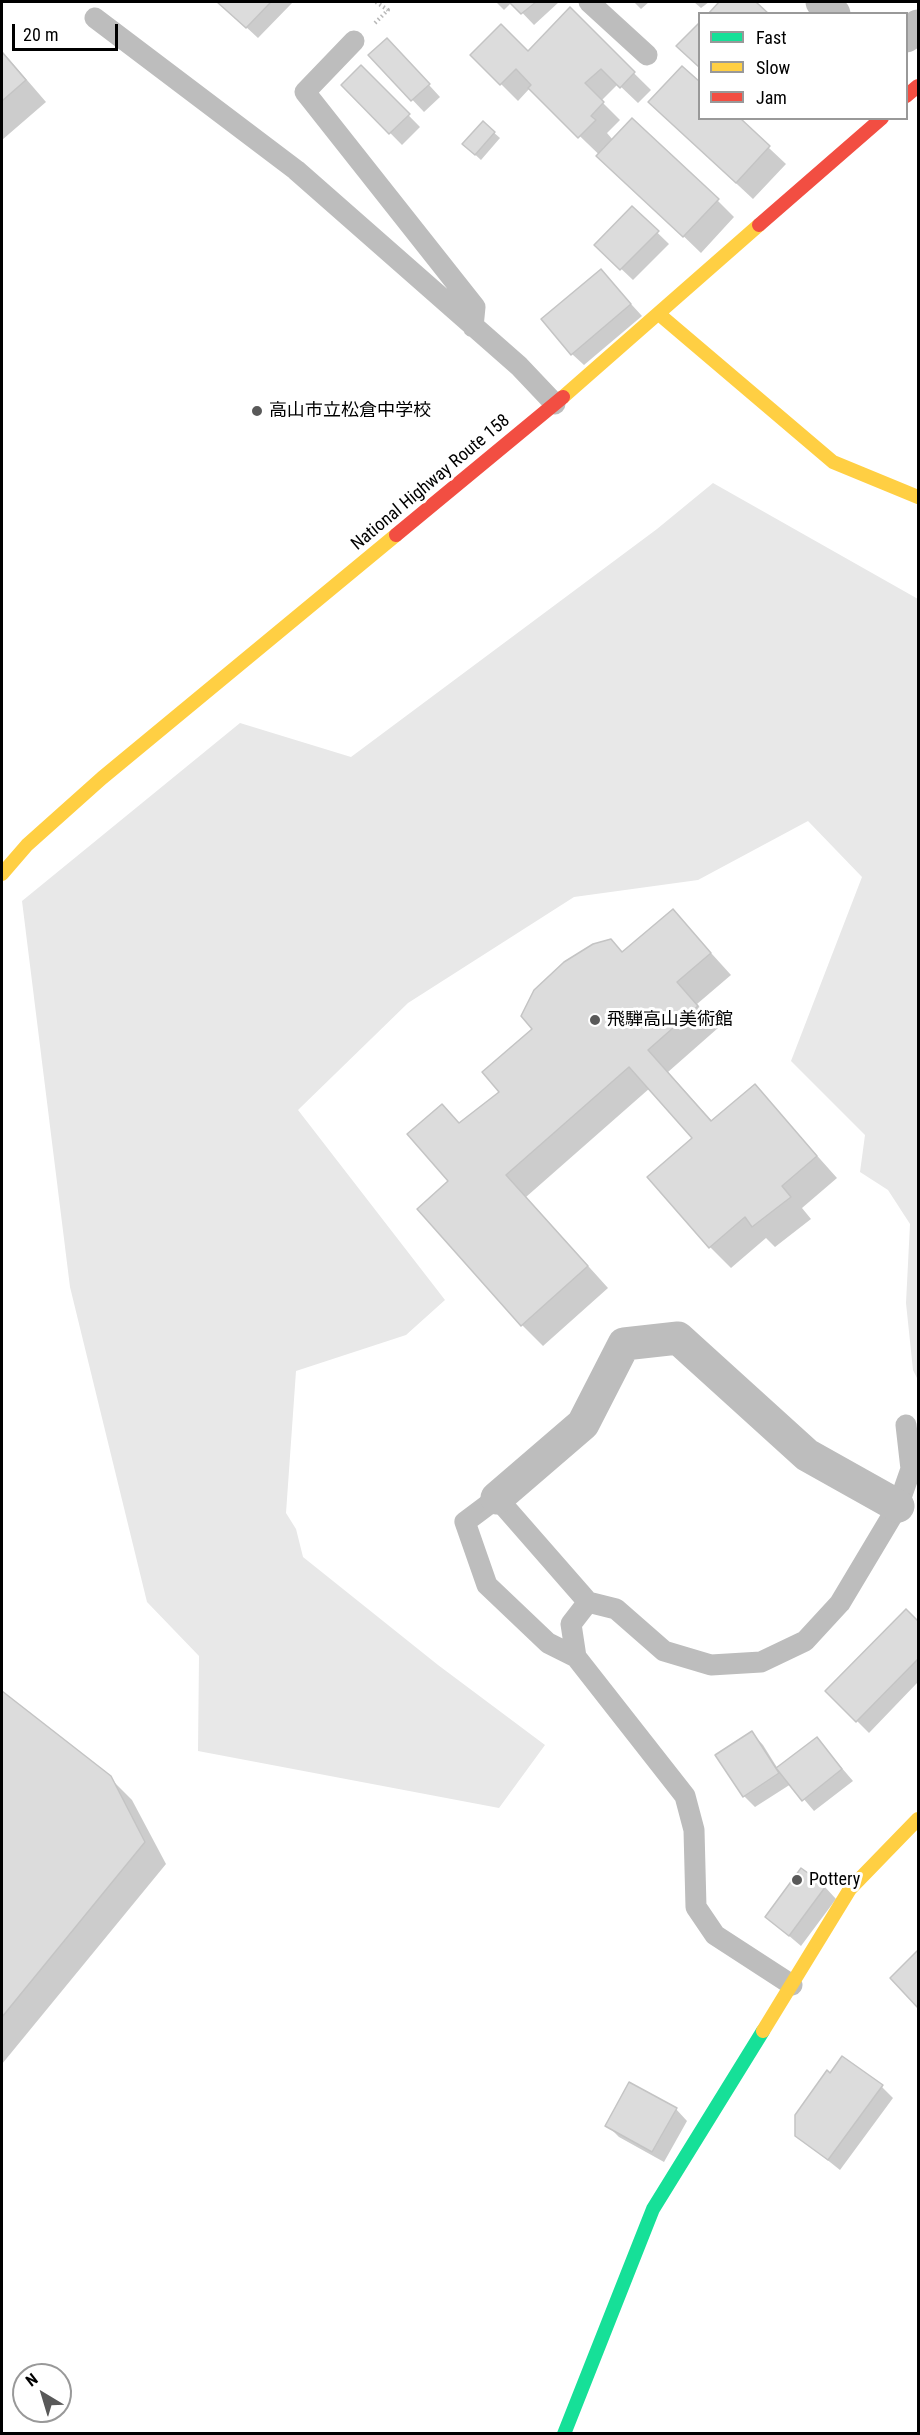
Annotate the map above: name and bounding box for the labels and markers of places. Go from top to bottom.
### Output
place label: 高山市立松倉中学校 [269,400,431,422]
marker: 高山市立松倉中学校 [250,404,264,418]
place label: 飛騨高山美術館 [607,1009,733,1031]
marker: 飛騨高山美術館 [588,1013,602,1027]
place label: Pottery [809,1869,860,1891]
marker: Pottery [790,1873,804,1887]

